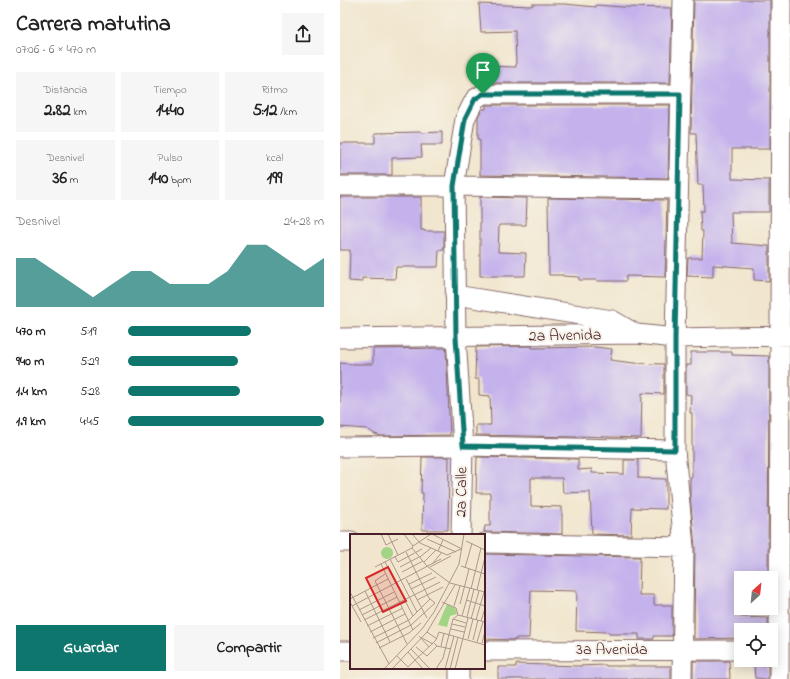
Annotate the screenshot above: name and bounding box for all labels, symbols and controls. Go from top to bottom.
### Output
text: Carrera matutina [16,9,171,41]
button: share [282,13,324,55]
text: 07:06 · 6 × 470 m [16,40,96,59]
pin [466,53,500,94]
icon: arrive [472,59,494,81]
text: Distancia [44,82,87,98]
text: Tiempo [153,82,187,98]
text: Ritmo [262,82,288,98]
text: 2.82 [44,98,71,123]
text: 14:40 [156,98,184,123]
text: 5:12 [252,98,277,123]
text: km [71,104,87,120]
text: /km [277,104,297,120]
text: Desnivel [47,150,84,166]
text: Pulso [157,150,183,166]
text: kcal [266,150,283,166]
text: 36 [52,166,67,191]
text: 140 [149,166,168,191]
text: 199 [267,166,282,191]
text: m [67,172,78,188]
text: bpm [168,172,191,188]
text: Desnivel [16,212,60,231]
text: 24–28 m [284,212,324,231]
text: 470 m [16,322,46,341]
text: 5:19 [80,322,97,341]
street label: 2a Avenida [528,323,602,349]
text: 940 m [16,352,44,371]
text: 5:29 [80,352,99,371]
text: 1.4 km [16,382,47,401]
text: 5:28 [80,382,100,401]
text: 1.9 km [16,412,46,431]
text: 4:45 [80,412,99,431]
street label: 2a Calle [450,466,474,517]
inset map [350,534,485,669]
north arrow [734,571,778,615]
map controls [734,571,778,667]
button: locate [734,623,778,667]
button: Guardar [16,625,166,671]
button: Compartir [174,625,324,671]
street label: 3a Avenida [576,638,648,662]

